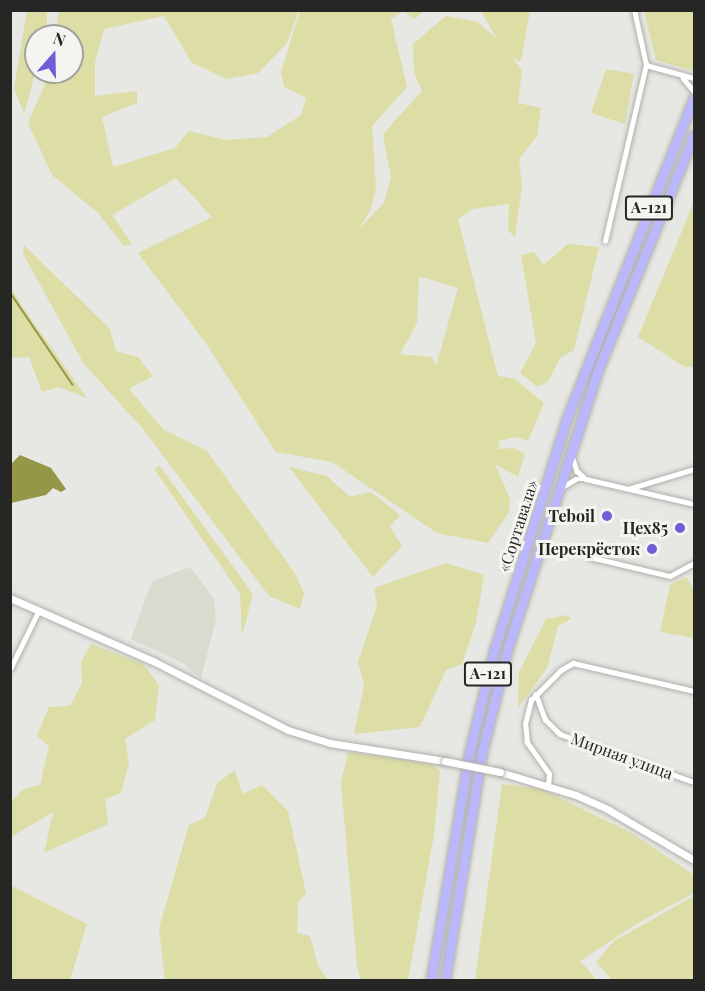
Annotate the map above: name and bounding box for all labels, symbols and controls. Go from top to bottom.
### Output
north arrow [24,24,84,84]
text: N [51,27,69,50]
road number: А-121 [624,196,674,220]
street label: «Сортавала» [494,478,542,574]
place label: Teboil [548,506,595,526]
marker: Teboil [600,509,614,523]
place label: Цех85 [623,518,668,538]
marker: Цех85 [673,521,687,535]
place label: Перекрёсток [538,539,640,559]
marker: Перекрёсток [645,542,659,556]
road number: А-121 [462,662,514,686]
street label: Мирная улица [569,729,675,783]

